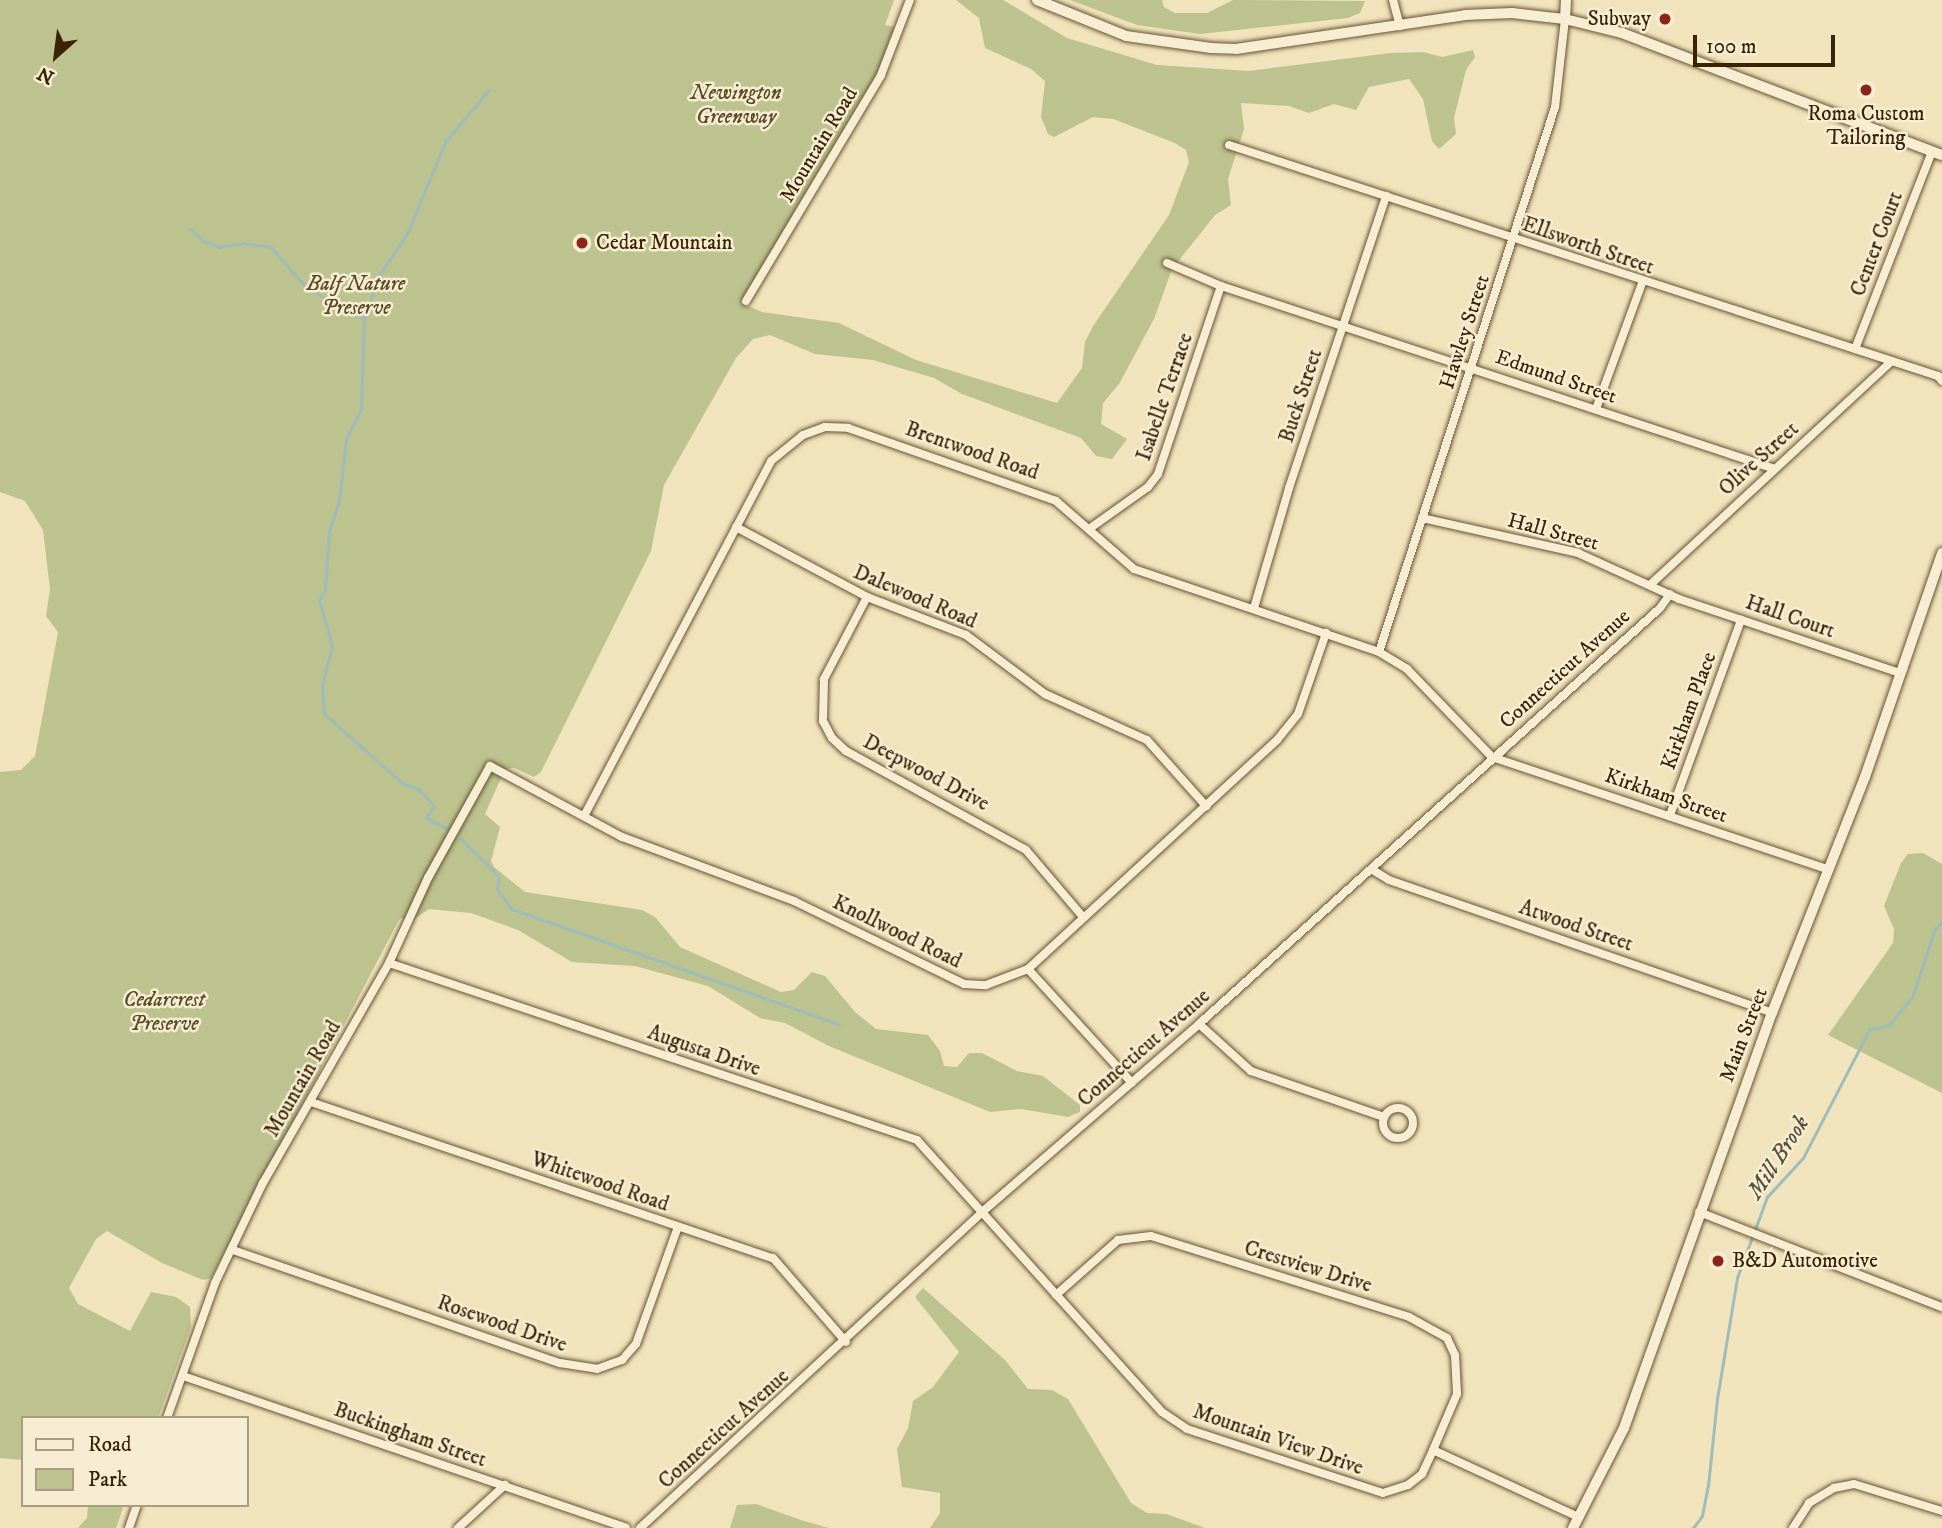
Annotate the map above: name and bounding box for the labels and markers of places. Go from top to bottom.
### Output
place label: Subway [1588,6,1651,32]
marker: Subway [1657,11,1673,27]
marker: Roma Custom Tailoring [1858,82,1874,98]
place label: Roma Custom Tailoring [1807,101,1925,151]
place label: Cedar Mountain [596,230,733,256]
marker: Cedar Mountain [574,235,590,251]
place label: B&D Automotive [1732,1248,1878,1274]
marker: B&D Automotive [1710,1253,1726,1269]

